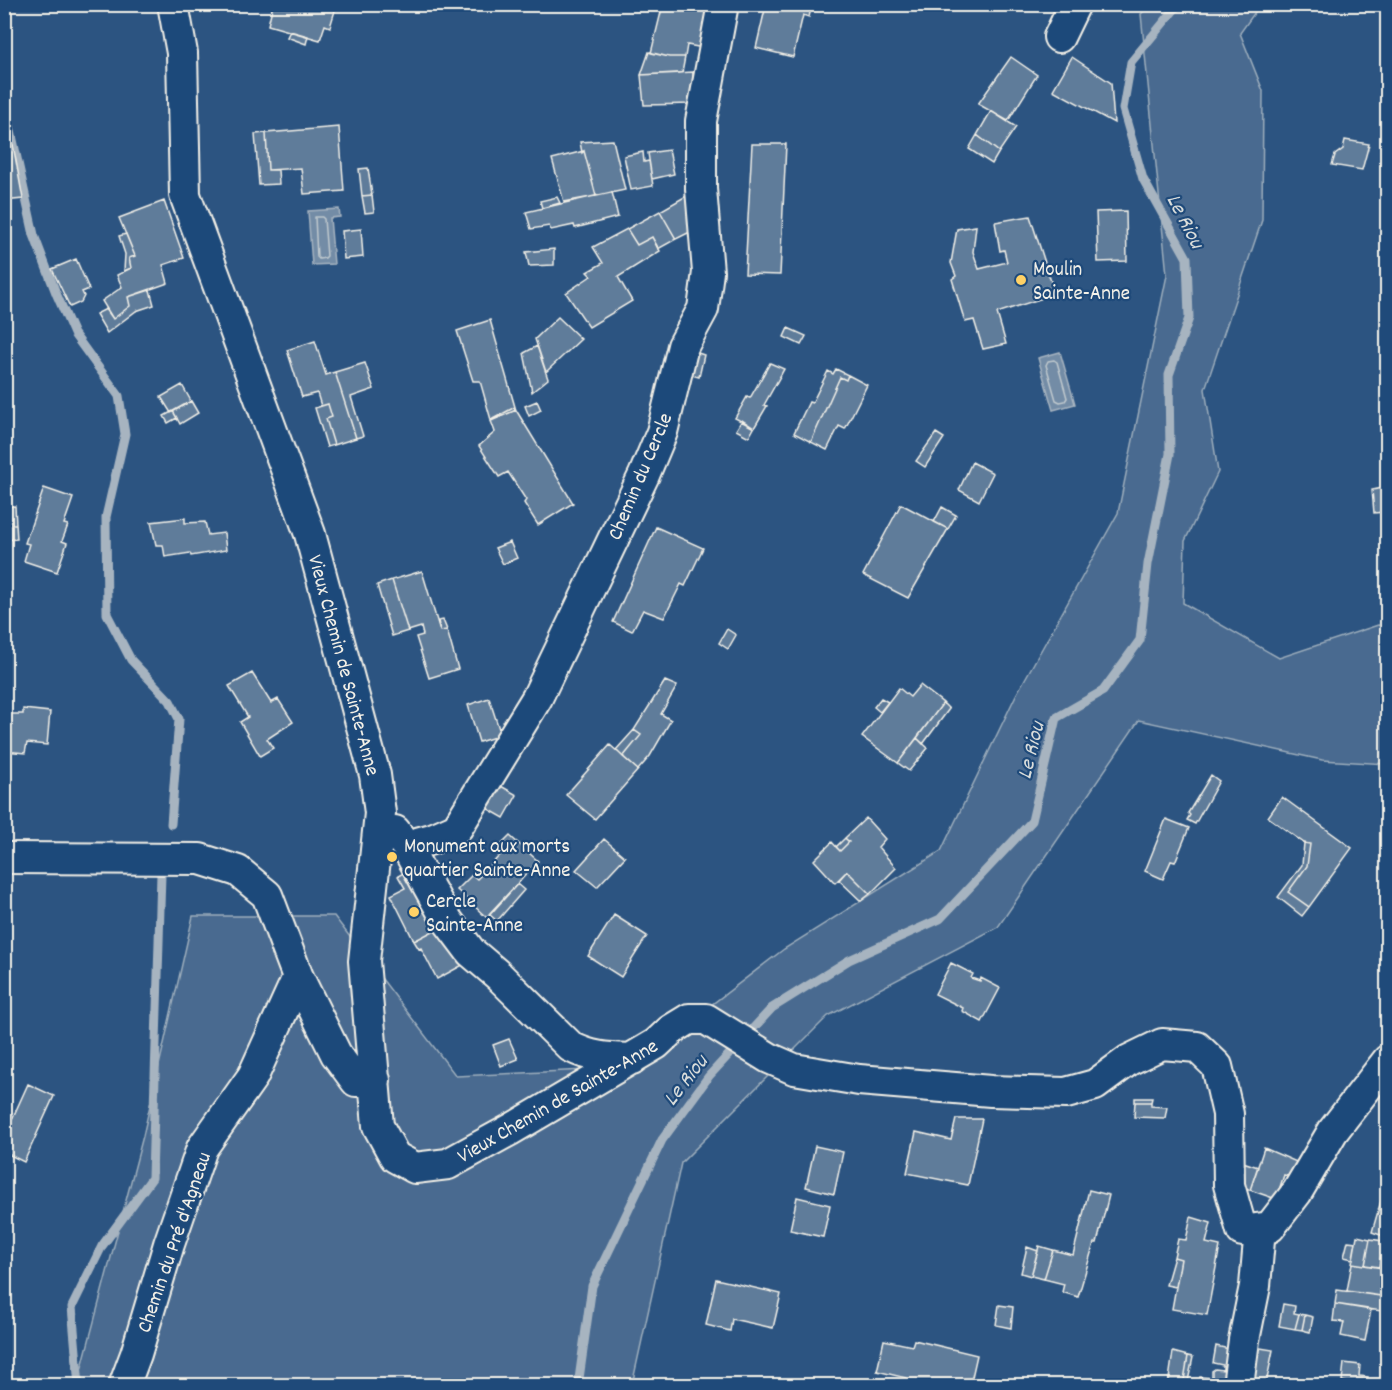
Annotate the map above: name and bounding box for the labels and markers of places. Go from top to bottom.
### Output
place label: Moulin Sainte-Anne [1033,256,1130,310]
marker: Moulin Sainte-Anne [1014,273,1028,287]
place label: Monument aux morts quartier Sainte-Anne [404,833,570,887]
marker: Monument aux morts quartier Sainte-Anne [385,850,399,864]
place label: Cercle Sainte-Anne [426,888,523,942]
marker: Cercle Sainte-Anne [407,905,421,919]

